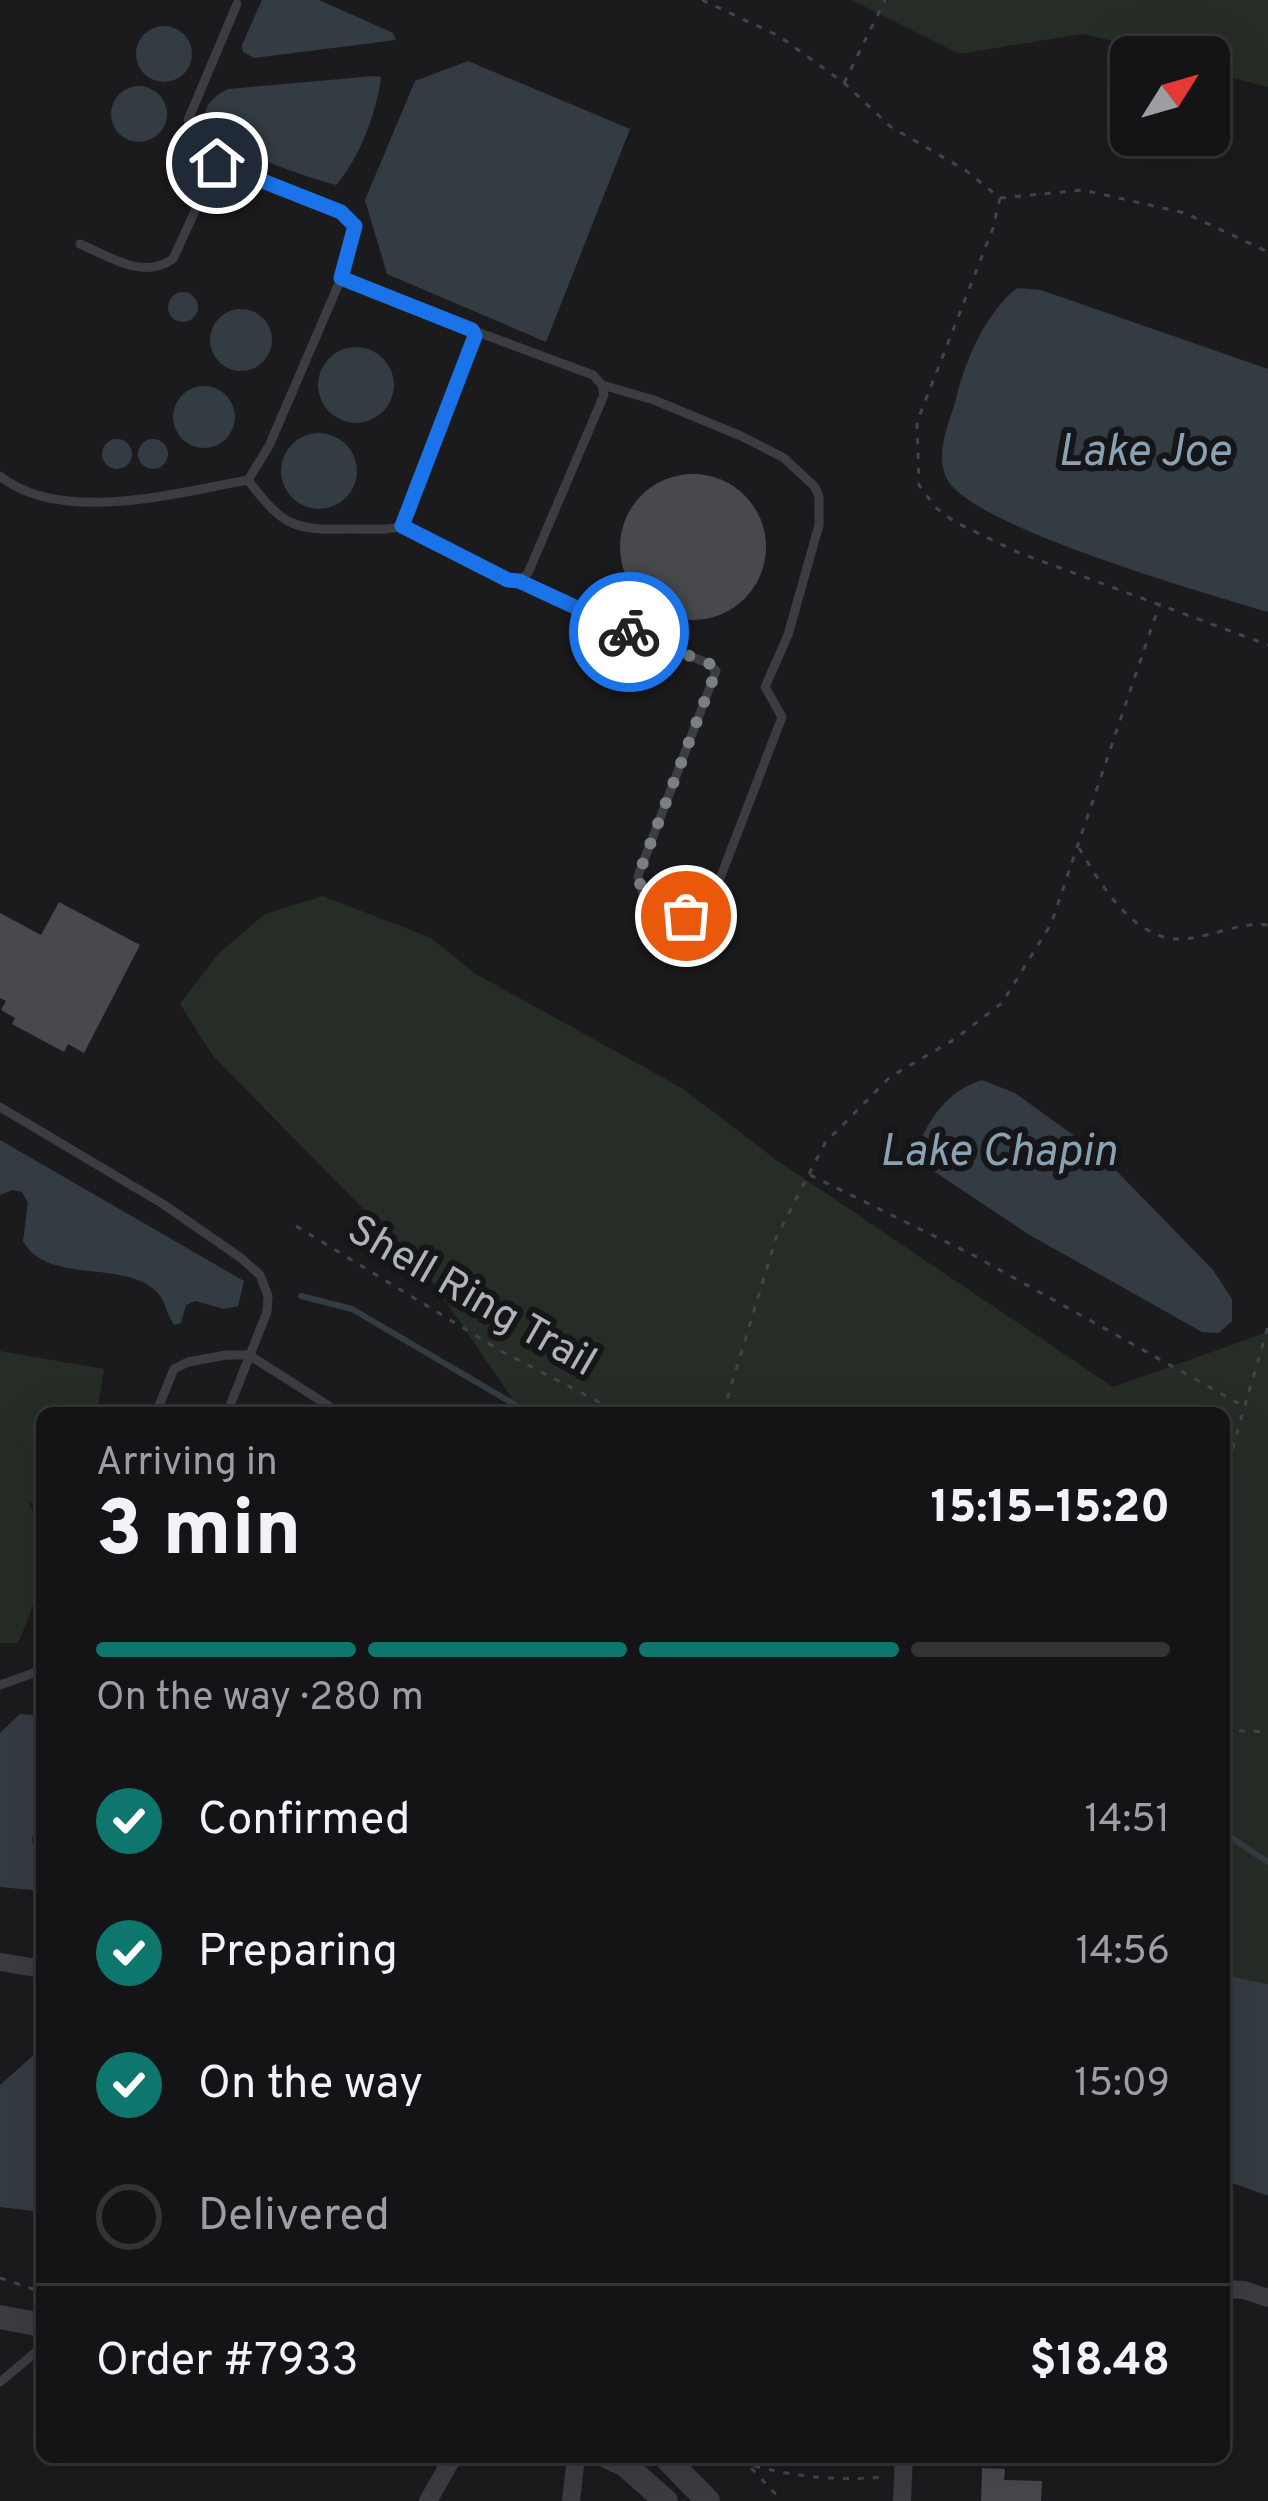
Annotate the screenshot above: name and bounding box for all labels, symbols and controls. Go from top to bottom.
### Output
north arrow [1110,36,1230,156]
map controls [1110,36,1230,156]
pin [166,112,268,214]
icon: home [184,130,250,196]
water label: Lake Joe [1058,425,1231,482]
courier [569,572,689,692]
icon: bike [596,599,662,665]
pin [635,865,737,967]
icon: bag [653,883,719,949]
water label: Lake Chapin [879,1125,1117,1182]
street label: Shell Ring Trail [337,1205,605,1391]
text: Arriving in [96,1440,278,1489]
text: 15:15–15:20 [931,1481,1170,1538]
text: 3 min [96,1484,301,1583]
text: On the way · 280 m [96,1675,424,1724]
icon: check [96,1788,162,1854]
text: Confirmed [198,1793,410,1850]
text: 14:51 [1084,1797,1170,1846]
icon: check [96,1920,162,1986]
text: Preparing [198,1925,398,1982]
text: 14:56 [1076,1929,1170,1978]
icon: check [96,2052,162,2118]
text: On the way [198,2057,423,2114]
text: 15:09 [1074,2061,1170,2110]
text: Delivered [198,2189,390,2246]
text: Order #7933 [96,2334,359,2391]
text: $18.48 [1029,2334,1170,2391]

